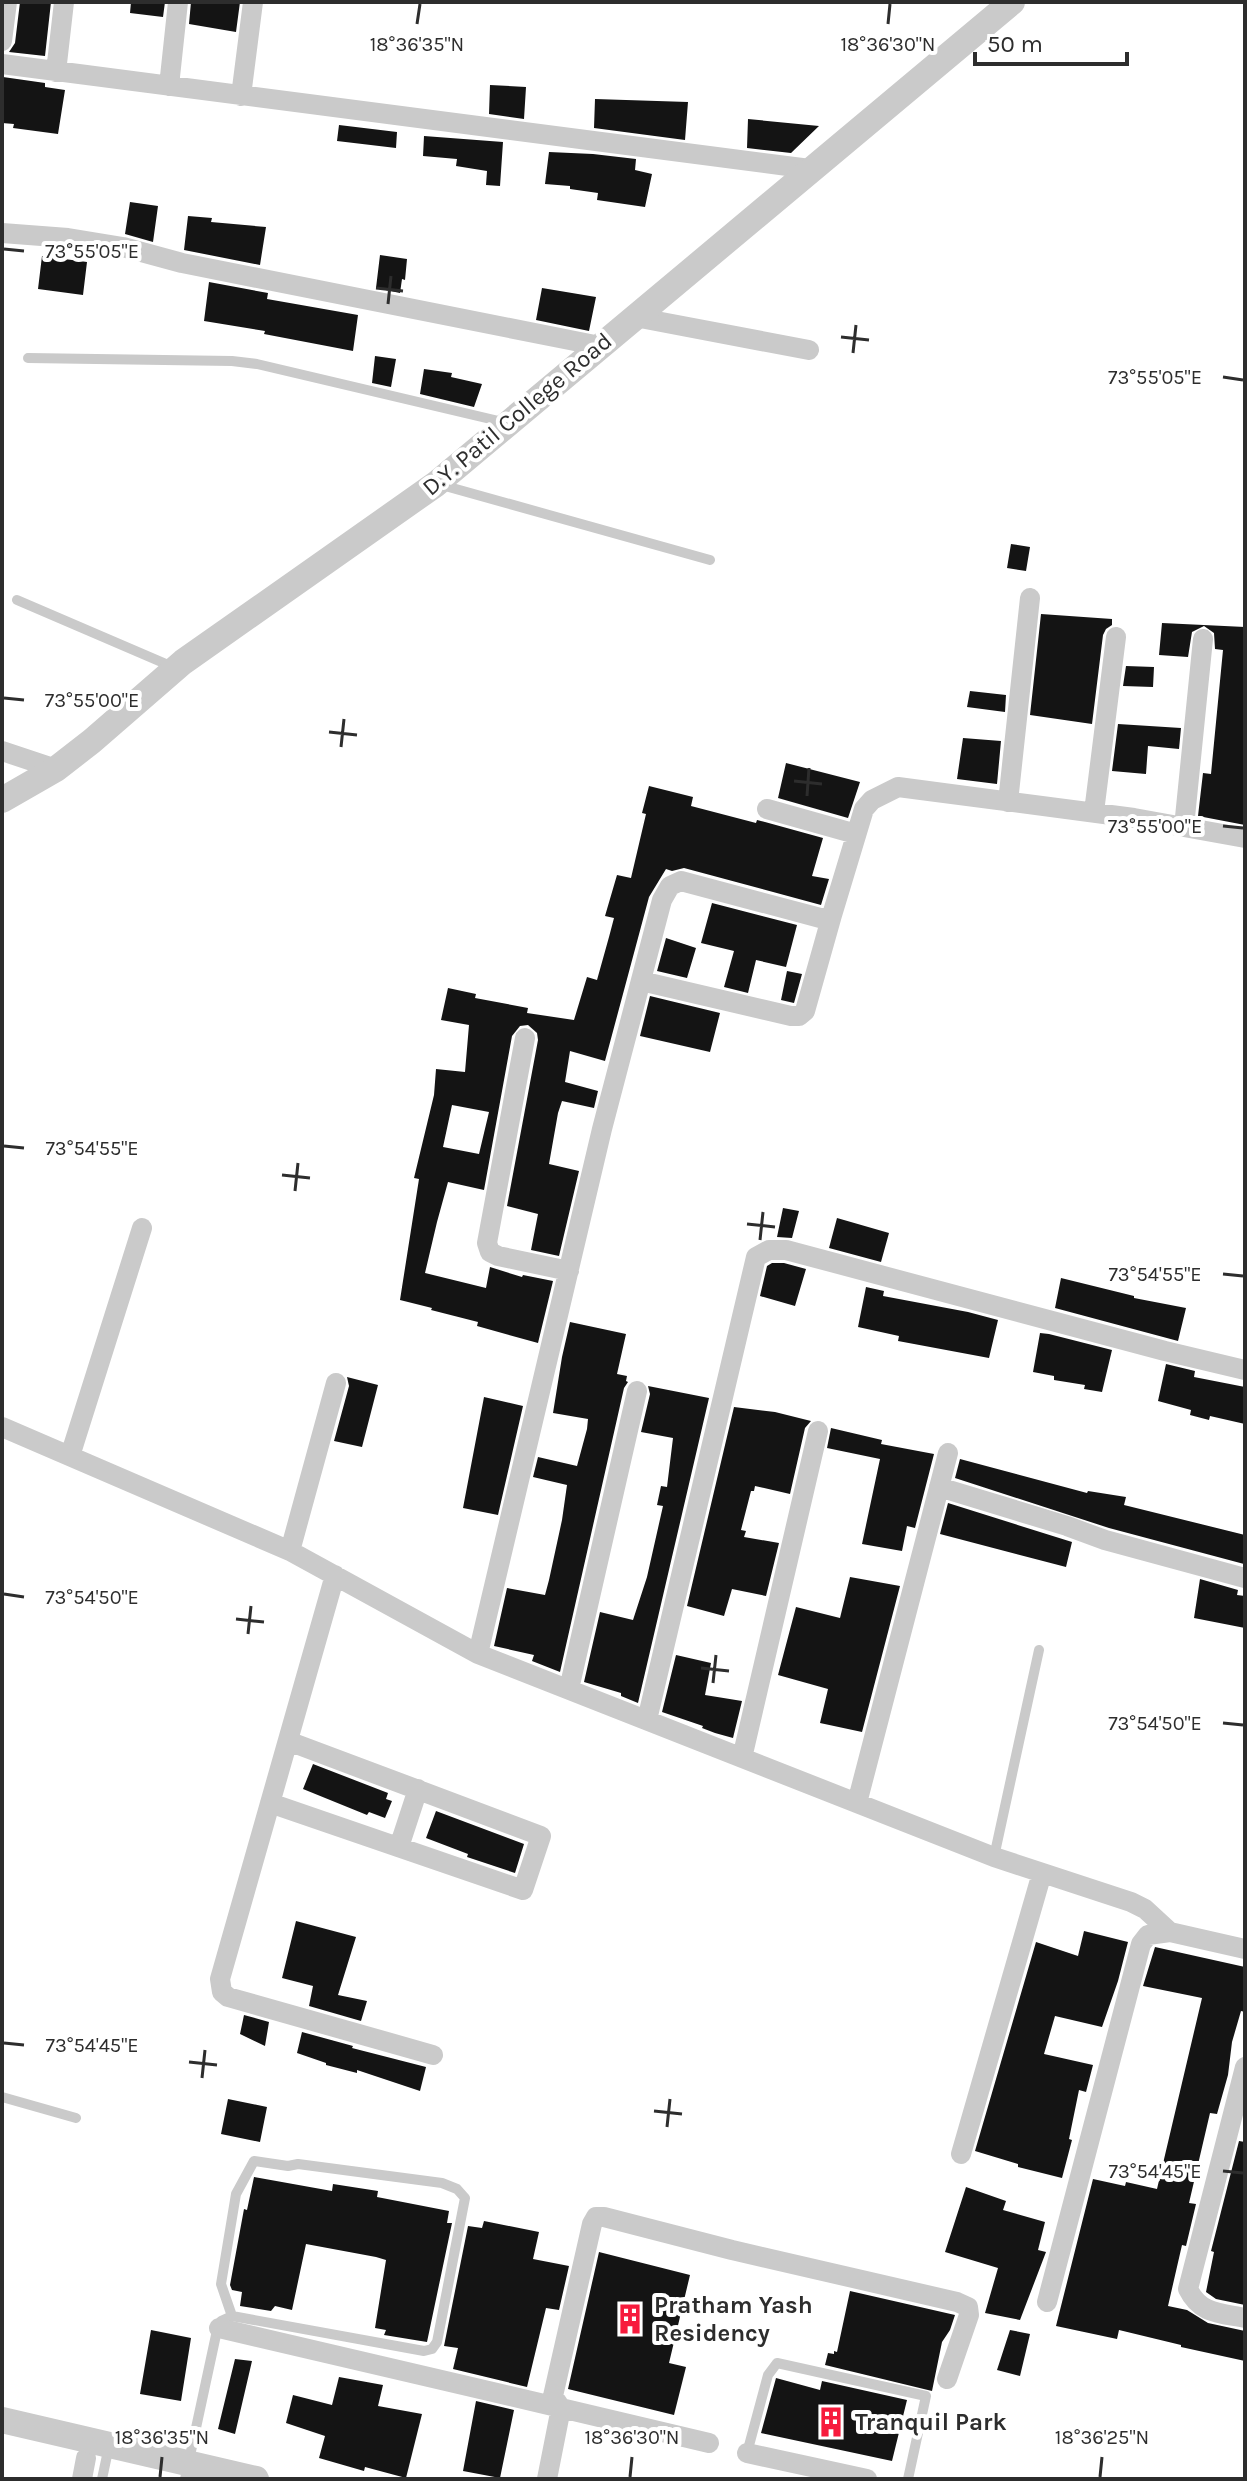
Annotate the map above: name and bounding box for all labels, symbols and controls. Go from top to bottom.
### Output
scale bar [975,16,1127,66]
text: 50 m [987,30,1043,58]
text: 18°36'35"N [370,33,464,56]
text: 18°36'30"N [840,33,936,56]
text: 73°55'05"E [45,240,139,263]
street label: D.Y. Patil College Road [417,327,617,501]
text: 73°55'05"E [1108,366,1202,389]
text: 73°55'00"E [45,689,139,712]
text: 73°55'00"E [1108,815,1202,838]
text: 73°54'55"E [45,1137,139,1160]
text: 73°54'55"E [1108,1263,1202,1286]
text: 73°54'50"E [45,1586,139,1609]
text: 73°54'50"E [1108,1712,1202,1735]
text: 73°54'45"E [46,2034,138,2057]
text: 73°54'45"E [1109,2160,1201,2183]
place label: Pratham Yash Residency [654,2291,813,2347]
building icon: Pratham Yash Residency [613,2302,647,2336]
building icon: Tranquil Park [814,2405,848,2439]
place label: Tranquil Park [855,2408,1007,2436]
text: 18°36'35"N [115,2426,209,2449]
text: 18°36'30"N [584,2426,680,2449]
text: 18°36'25"N [1055,2426,1149,2449]

